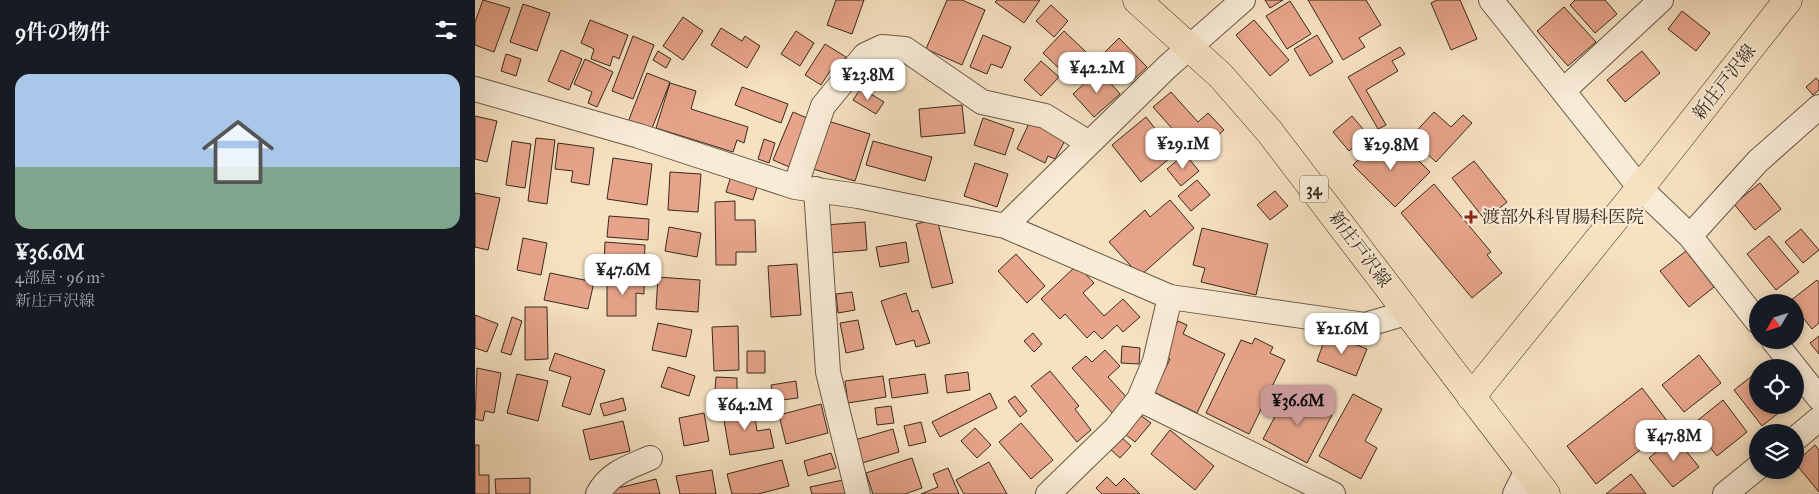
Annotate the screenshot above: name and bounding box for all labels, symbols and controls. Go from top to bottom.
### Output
icon: filters [432,16,460,44]
text: 9件の物件 [15,19,110,45]
street label: 新庄戸沢線 [1688,40,1760,124]
pin: ¥42.2M [1056,52,1138,94]
pin: ¥23.8M [827,58,909,101]
text: ¥42.2M [1069,58,1125,77]
text: ¥23.8M [841,65,895,84]
icon: home [193,107,283,197]
pin: ¥29.1M [1142,128,1224,170]
pin: ¥29.8M [1350,128,1432,171]
text: ¥29.1M [1156,134,1210,153]
text: ¥29.8M [1363,135,1419,154]
road number: 34 [1300,175,1328,202]
street label: 新庄戸沢線 [1324,206,1396,292]
place label: 渡部外科胃腸科医院 [1482,206,1644,228]
marker: 渡部外科胃腸科医院 [1464,210,1478,224]
text: ¥36.6M [15,239,85,265]
pin: ¥47.6M [582,254,664,296]
text: ¥47.6M [595,260,651,279]
text: 4部屋 · 96 m² [15,268,105,287]
text: 新庄戸沢線 [15,291,95,310]
north arrow [1749,294,1804,349]
map controls [1749,294,1804,479]
pin: ¥21.6M [1301,312,1383,355]
text: ¥21.6M [1316,319,1368,338]
button: locate [1749,359,1804,414]
pin: ¥36.6M [1257,384,1339,427]
pin: ¥64.2M [704,388,786,431]
text: ¥36.6M [1271,391,1325,410]
text: ¥64.2M [717,395,773,414]
pin: ¥47.8M [1633,420,1715,462]
button: layers [1749,424,1804,479]
text: ¥47.8M [1646,426,1702,445]

